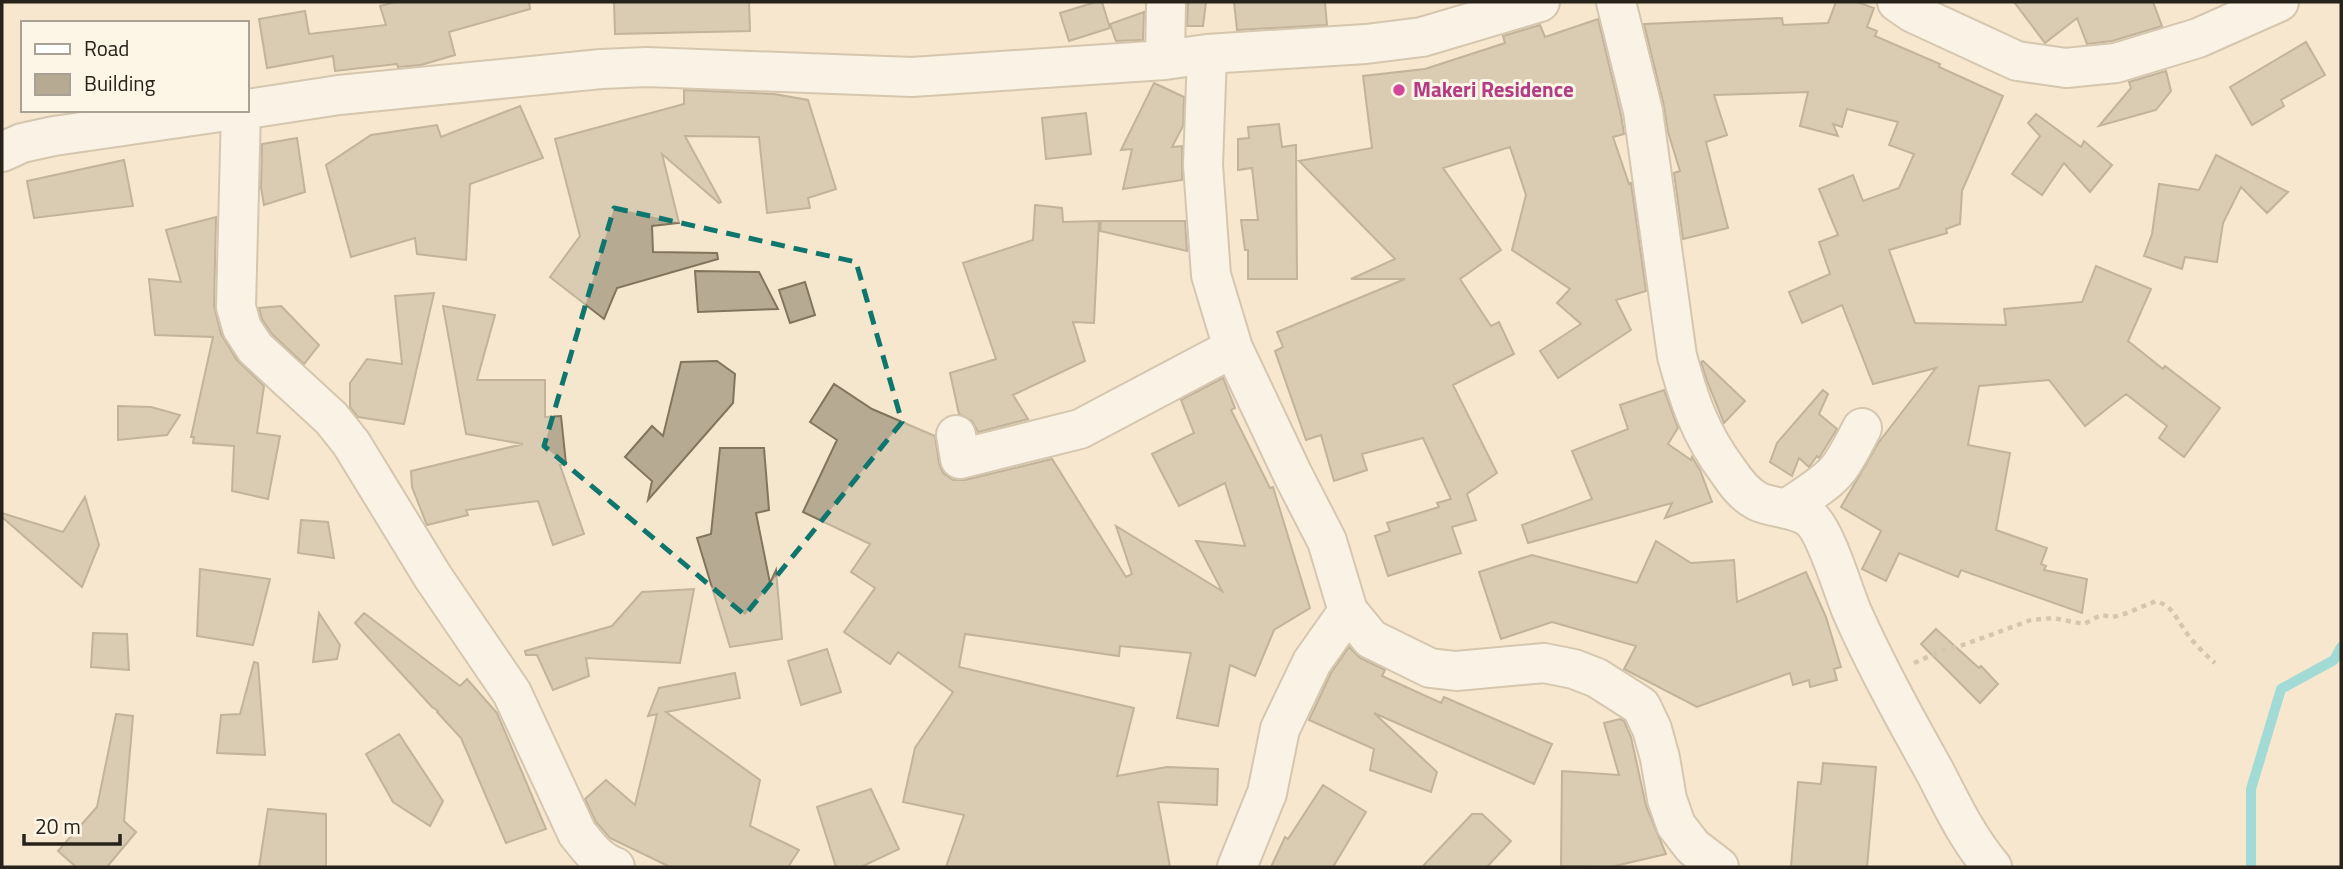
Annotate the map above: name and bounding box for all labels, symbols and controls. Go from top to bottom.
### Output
legend [21,21,248,112]
text: Road [84,32,129,64]
text: Building [84,67,156,99]
place label: Makeri Residence [1413,73,1574,105]
marker: Makeri Residence [1391,82,1407,98]
scale bar [24,802,121,846]
text: 20 m [35,810,81,842]

